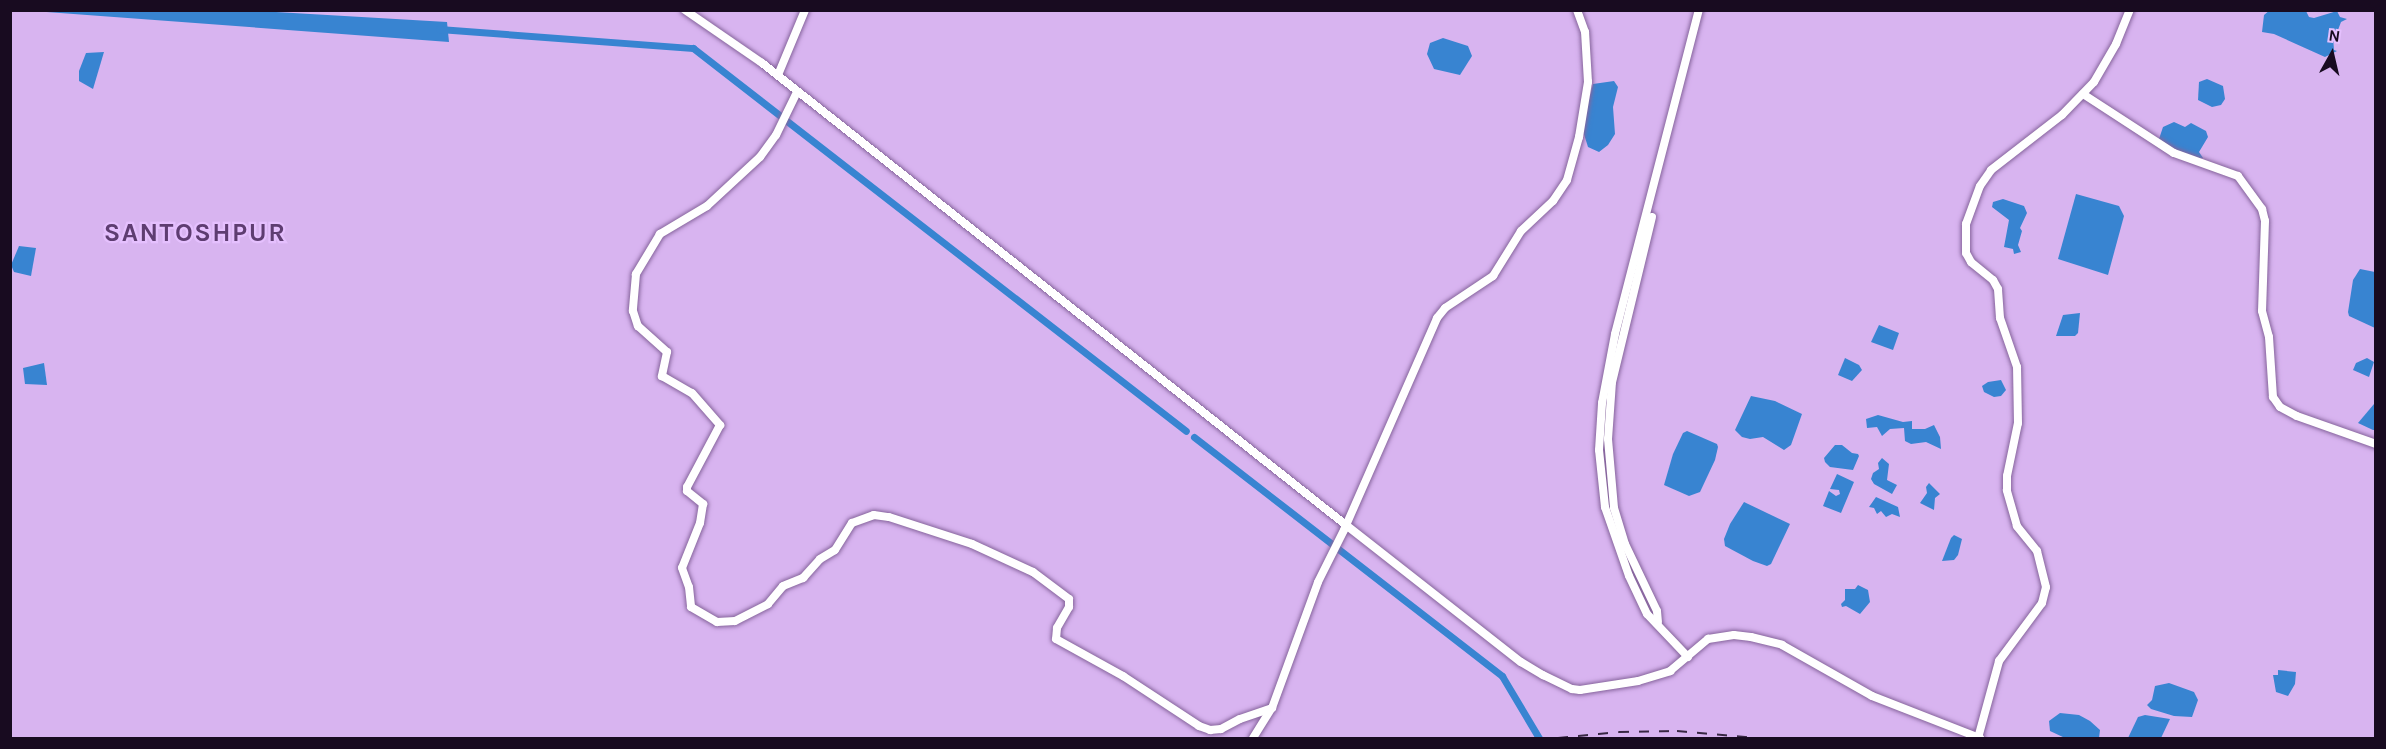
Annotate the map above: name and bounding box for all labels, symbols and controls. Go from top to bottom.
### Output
north arrow [2302,24,2362,84]
text: N [2328,25,2342,46]
district label: SANTOSHPUR [104,217,286,249]

